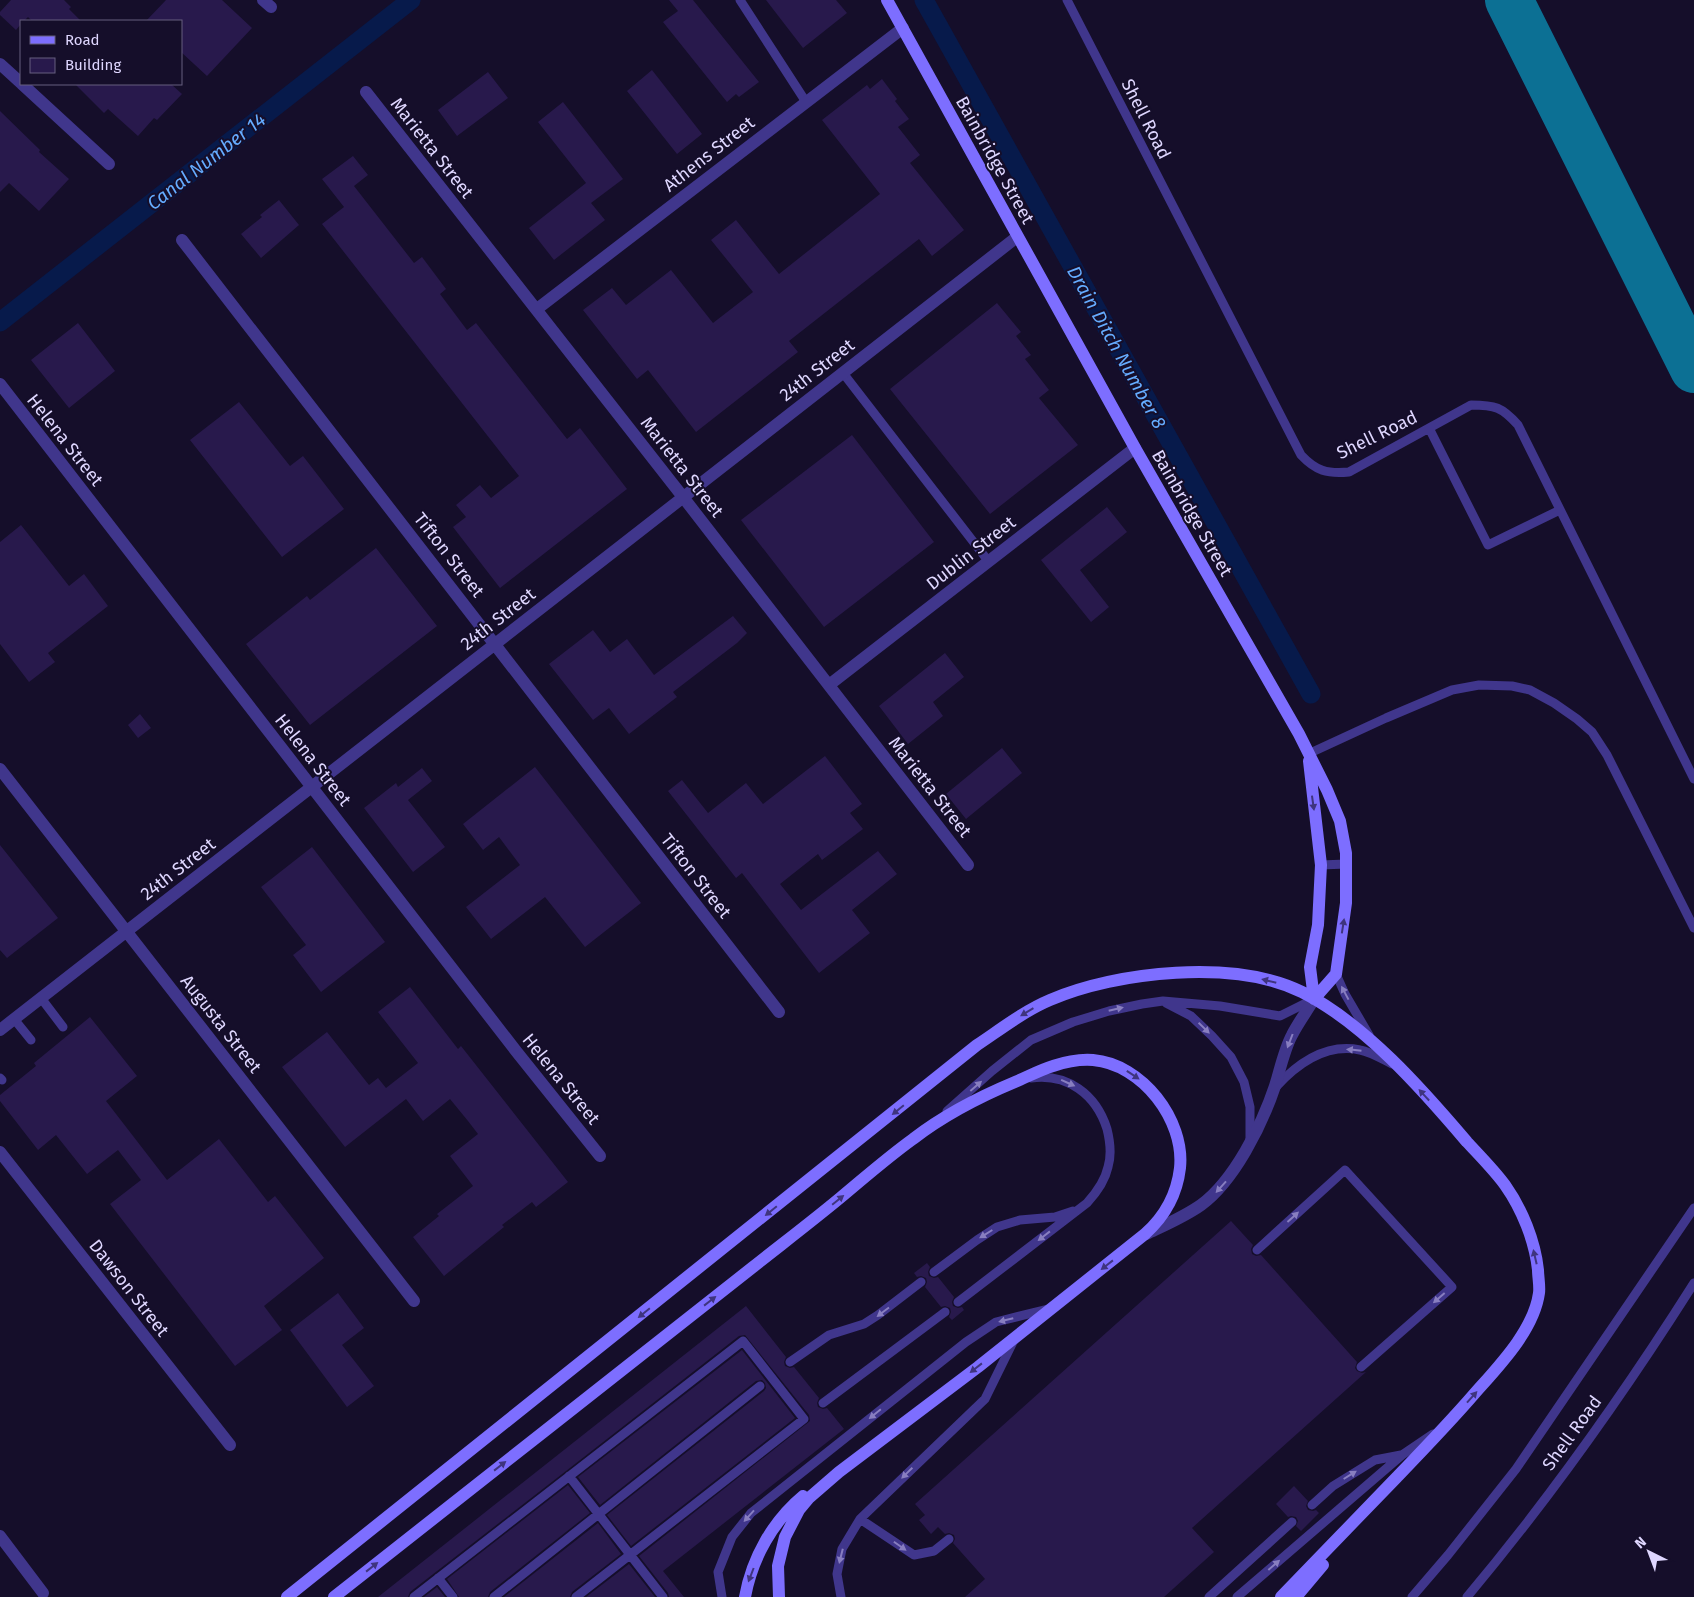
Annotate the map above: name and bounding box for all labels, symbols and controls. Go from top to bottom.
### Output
legend [20,20,182,85]
text: Road [65,31,100,49]
text: Building [65,56,121,74]
street label: Shell Road [1116,75,1176,163]
street label: Bainbridge Street [951,92,1039,228]
street label: Marietta Street [386,93,478,203]
water label: Canal Number 14 [142,108,270,215]
street label: Athens Street [659,111,759,196]
water label: Drain Ditch Number 8 [1062,262,1171,433]
street label: 24th Street [775,334,859,406]
street label: Helena Street [22,389,108,491]
street label: Shell Road [1333,406,1421,464]
street label: Marietta Street [636,412,728,522]
street label: Bainbridge Street [1147,446,1237,581]
street label: Tifton Street [409,508,489,602]
street label: Dublin Street [922,511,1020,595]
street label: 24th Street [456,583,540,655]
street label: Helena Street [270,709,356,811]
street label: Marietta Street [884,732,976,842]
one-way arrow [1309,795,1317,811]
street label: Tifton Street [656,829,736,923]
street label: 24th Street [136,833,220,905]
one-way arrow [1339,917,1347,933]
street label: Augusta Street [176,970,266,1078]
one-way arrow [1262,977,1277,985]
one-way arrow [1341,986,1349,1000]
one-way arrow [1109,1005,1124,1013]
one-way arrow [1021,1007,1034,1017]
one-way arrow [1197,1022,1209,1034]
street label: Helena Street [518,1029,605,1129]
one-way arrow [1286,1034,1294,1049]
one-way arrow [1346,1046,1362,1054]
one-way arrow [1126,1070,1140,1080]
one-way arrow [969,1080,982,1091]
one-way arrow [1061,1080,1075,1088]
one-way arrow [1418,1089,1430,1101]
one-way arrow [891,1104,904,1115]
one-way arrow [1215,1180,1226,1193]
one-way arrow [831,1195,844,1206]
one-way arrow [765,1206,778,1217]
one-way arrow [1287,1211,1299,1223]
one-way arrow [980,1229,993,1239]
one-way arrow [1038,1230,1051,1241]
street label: Dawson Street [84,1235,174,1341]
one-way arrow [1531,1249,1539,1264]
one-way arrow [1101,1259,1114,1270]
one-way arrow [1433,1293,1446,1304]
one-way arrow [703,1296,717,1306]
one-way arrow [877,1306,890,1317]
one-way arrow [638,1307,651,1318]
one-way arrow [999,1316,1014,1324]
one-way arrow [970,1363,983,1373]
street label: Shell Road [1538,1391,1606,1475]
one-way arrow [1466,1392,1478,1404]
one-way arrow [869,1409,882,1420]
one-way arrow [493,1461,506,1472]
one-way arrow [902,1467,914,1479]
one-way arrow [1344,1471,1357,1480]
one-way arrow [743,1510,755,1522]
north arrow [1624,1527,1674,1577]
text: N [1631,1533,1650,1552]
one-way arrow [894,1541,907,1551]
one-way arrow [837,1548,845,1563]
one-way arrow [1268,1560,1280,1571]
one-way arrow [365,1561,378,1572]
one-way arrow [747,1568,755,1583]

